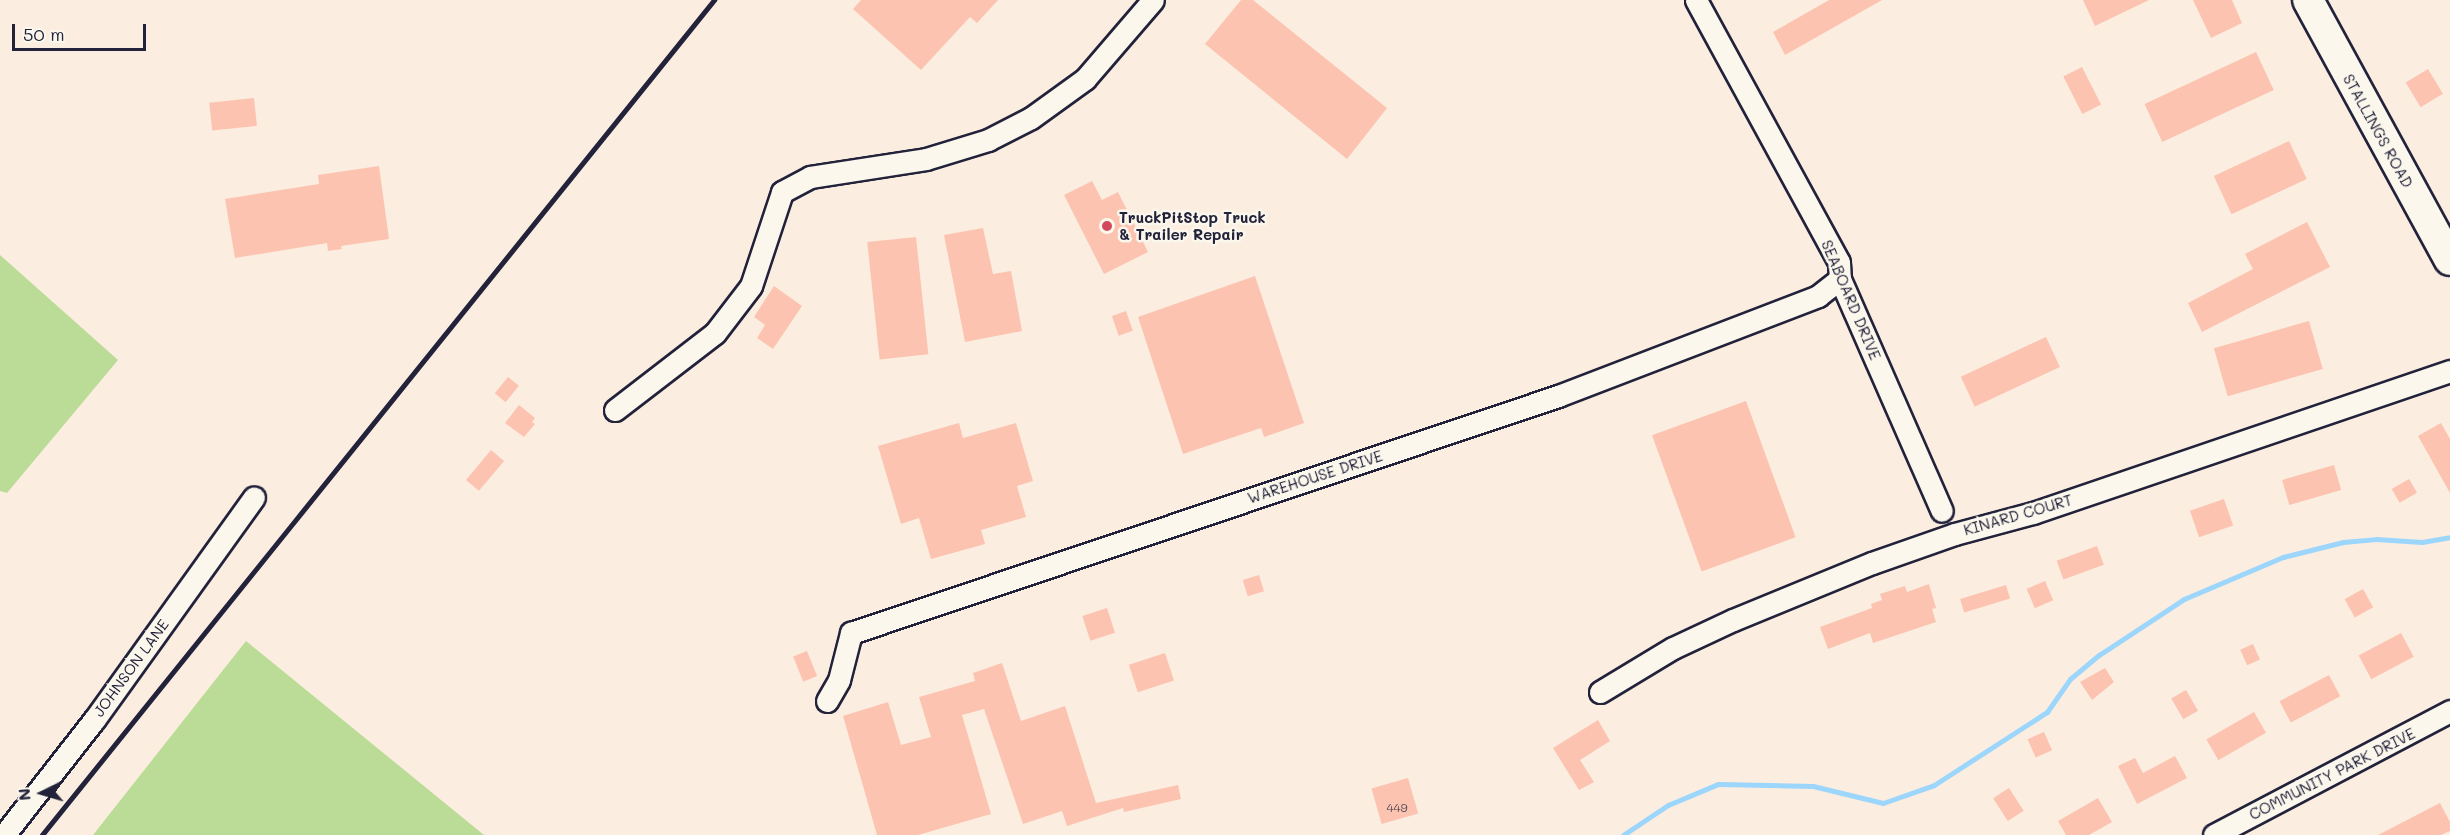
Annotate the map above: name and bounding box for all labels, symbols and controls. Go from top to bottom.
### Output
scale bar [15,12,148,50]
text: 50 m [23,22,65,46]
street label: STALLINGS ROAD [2339,71,2417,191]
place label: TruckPitStop Truck & Trailer Repair [1119,208,1266,243]
marker: TruckPitStop Truck & Trailer Repair [1100,219,1114,233]
street label: SEABOARD DRIVE [1818,237,1884,363]
street label: WAREHOUSE DRIVE [1245,447,1385,507]
street label: KINARD COURT [1961,491,2075,539]
street label: JOHNSON LANE [90,616,172,720]
street label: COMMUNITY PARK DRIVE [2246,724,2418,824]
north arrow [12,763,72,823]
text: N [13,788,35,802]
house number: 449 [1386,801,1408,815]

